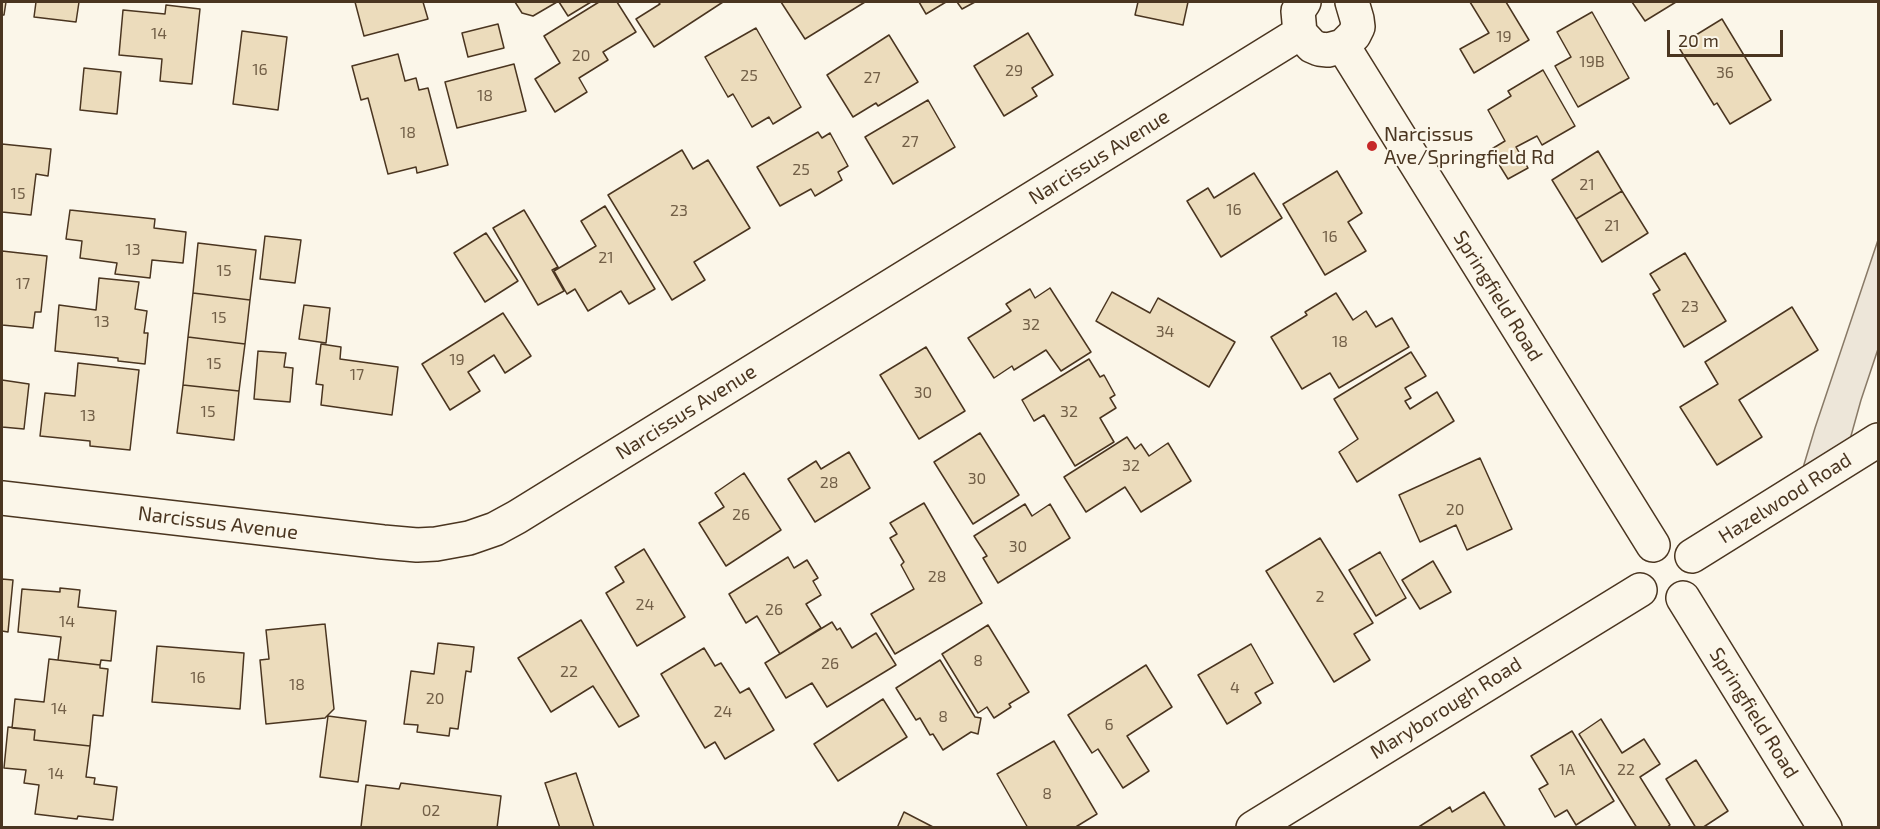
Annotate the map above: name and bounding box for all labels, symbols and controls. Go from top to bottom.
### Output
scale bar [1670,18,1786,56]
house number: 14 [151,24,167,44]
house number: 19 [1496,27,1512,47]
text: 20 m [1678,29,1719,51]
house number: 20 [572,46,590,66]
house number: 19B [1579,52,1605,72]
house number: 16 [252,60,268,80]
house number: 29 [1005,61,1023,81]
house number: 36 [1716,63,1734,83]
house number: 25 [740,66,758,86]
house number: 27 [863,68,881,88]
house number: 18 [477,86,493,106]
street label: Narcissus Avenue [1024,104,1174,210]
place label: Narcissus Ave/Springfield Rd [1384,122,1555,169]
house number: 18 [400,123,416,143]
house number: 27 [901,132,919,152]
marker: Narcissus Ave/Springfield Rd [1365,139,1379,153]
house number: 25 [792,160,810,180]
house number: 21 [1579,175,1595,195]
house number: 15 [11,184,25,204]
house number: 16 [1226,200,1242,220]
house number: 23 [670,201,688,221]
house number: 21 [1604,216,1620,236]
street label: Springfield Road [1448,226,1548,366]
house number: 16 [1322,227,1338,247]
house number: 13 [125,240,141,260]
house number: 21 [598,248,614,268]
house number: 15 [217,261,231,281]
house number: 17 [16,274,30,294]
house number: 23 [1681,297,1699,317]
house number: 15 [212,308,226,328]
house number: 13 [94,312,110,332]
house number: 32 [1022,315,1040,335]
house number: 34 [1156,322,1174,342]
house number: 18 [1332,332,1348,352]
house number: 19 [449,350,465,370]
house number: 15 [207,354,221,374]
street label: Narcissus Avenue [611,359,761,465]
house number: 17 [350,365,364,385]
house number: 30 [914,383,932,403]
house number: 15 [201,402,215,422]
house number: 32 [1060,402,1078,422]
house number: 13 [80,406,96,426]
street label: Hazelwood Road [1714,448,1856,548]
house number: 32 [1122,456,1140,476]
house number: 30 [968,469,986,489]
house number: 28 [820,473,838,493]
house number: 20 [1446,500,1464,520]
street label: Narcissus Avenue [137,501,299,545]
house number: 26 [732,505,750,525]
house number: 30 [1009,537,1027,557]
house number: 28 [928,567,946,587]
house number: 2 [1316,587,1324,607]
house number: 24 [636,595,654,615]
house number: 26 [765,600,783,620]
house number: 14 [59,612,75,632]
street label: Springfield Road [1704,643,1804,783]
house number: 8 [973,651,983,671]
street label: Maryborough Road [1366,652,1526,764]
house number: 26 [821,654,839,674]
house number: 22 [560,662,578,682]
house number: 16 [190,668,206,688]
house number: 18 [289,675,305,695]
house number: 4 [1230,678,1240,698]
house number: 20 [426,689,444,709]
house number: 14 [51,699,67,719]
house number: 24 [714,702,732,722]
house number: 8 [938,707,948,727]
house number: 6 [1104,715,1114,735]
house number: 1A [1559,760,1575,780]
house number: 22 [1617,760,1635,780]
house number: 14 [48,764,64,784]
house number: 8 [1042,784,1052,804]
house number: 02 [422,801,440,821]

